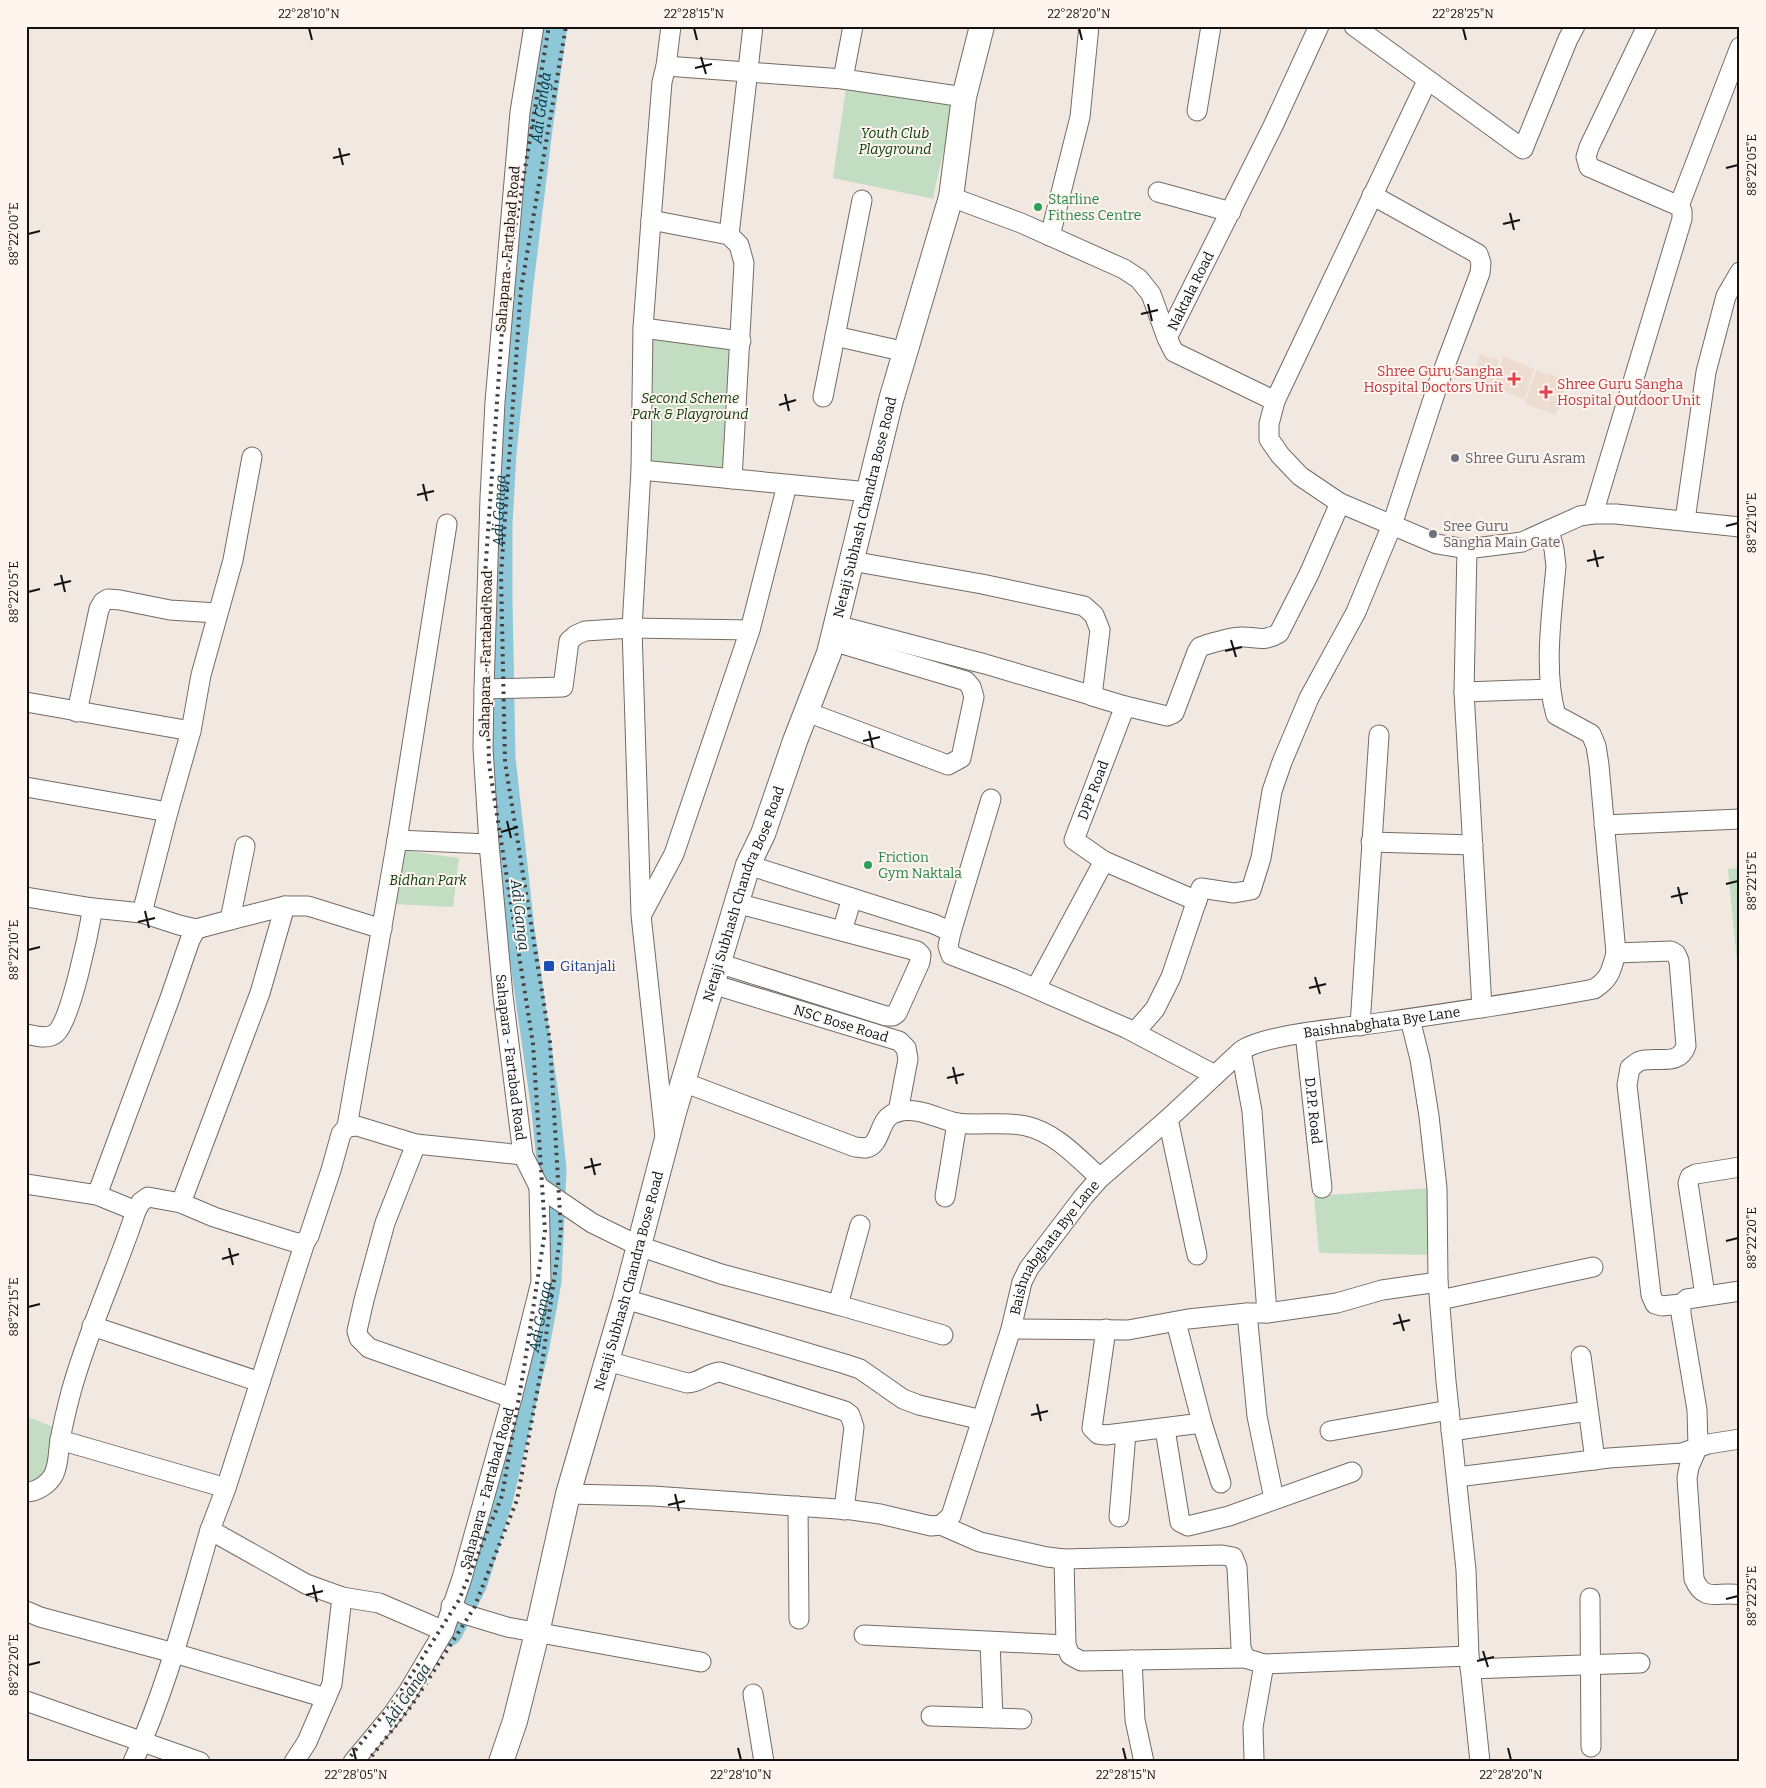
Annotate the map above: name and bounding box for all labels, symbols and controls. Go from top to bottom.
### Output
text: 22°28'10"N [278,7,340,21]
text: 22°28'15"N [664,7,725,21]
text: 22°28'20"N [1047,7,1111,21]
text: 22°28'25"N [1432,7,1494,21]
water label: Adi Ganga [527,71,555,146]
park label: Youth Club Playground [859,125,931,158]
text: 88°22'05"E [1745,134,1759,196]
street label: Sahapara - Fartabad Road [492,165,524,333]
place label: Starline Fitness Centre [1048,191,1141,224]
marker: Starline Fitness Centre [1032,201,1044,213]
text: 88°22'00"E [7,202,21,266]
street label: Naktala Road [1164,249,1217,333]
place label: Shree Guru Sangha Hospital Doctors Unit [1363,363,1503,396]
marker: Shree Guru Sangha Hospital Doctors Unit [1507,372,1521,386]
place label: Shree Guru Sangha Hospital Outdoor Unit [1557,376,1700,409]
marker: Shree Guru Sangha Hospital Outdoor Unit [1539,385,1553,399]
park label: Second Scheme Park & Playground [631,390,749,423]
street label: Netaji Subhash Chandra Bose Road [829,395,900,620]
place label: Shree Guru Asram [1465,450,1586,467]
marker: Shree Guru Asram [1449,452,1461,464]
water label: Adi Ganga [489,474,510,547]
text: 88°22'10"E [1745,493,1759,553]
place label: Sree Guru Sangha Main Gate [1443,518,1560,551]
marker: Sree Guru Sangha Main Gate [1427,528,1439,540]
text: 88°22'05"E [7,561,21,623]
street label: Sahapara - Fartabad Road [476,570,496,738]
street label: DPP Road [1074,758,1112,822]
street label: Netaji Subhash Chandra Bose Road [699,784,787,1004]
place label: Friction Gym Naktala [878,849,962,882]
text: 88°22'15"E [1745,852,1759,910]
marker: Friction Gym Naktala [862,859,874,871]
park label: Bidhan Park [389,872,467,889]
water label: Adi Ganga [507,877,533,952]
text: 88°22'10"E [7,920,21,980]
place label: Gitanjali [560,958,616,975]
marker: Gitanjali [542,959,556,973]
street label: Sahapara - Fartabad Road [493,973,530,1141]
street label: NSC Bose Road [792,1001,891,1046]
street label: Baishnabghata Bye Lane [1302,1003,1461,1041]
street label: D.P.P. Road [1301,1076,1326,1145]
street label: Netaji Subhash Chandra Bose Road [590,1169,667,1393]
street label: Baishnabghata Bye Lane [1006,1177,1103,1316]
text: 88°22'20"E [1745,1207,1759,1269]
text: 88°22'15"E [7,1278,21,1336]
water label: Adi Ganga [525,1280,556,1355]
street label: Sahapara - Fartabad Road [456,1405,518,1571]
text: 88°22'25"E [1745,1566,1759,1626]
text: 88°22'20"E [7,1634,21,1696]
water label: Adi Ganga [379,1660,435,1731]
text: 22°28'05"N [325,1768,388,1782]
text: 22°28'10"N [710,1768,772,1782]
text: 22°28'15"N [1096,1768,1157,1782]
text: 22°28'20"N [1479,1768,1543,1782]

